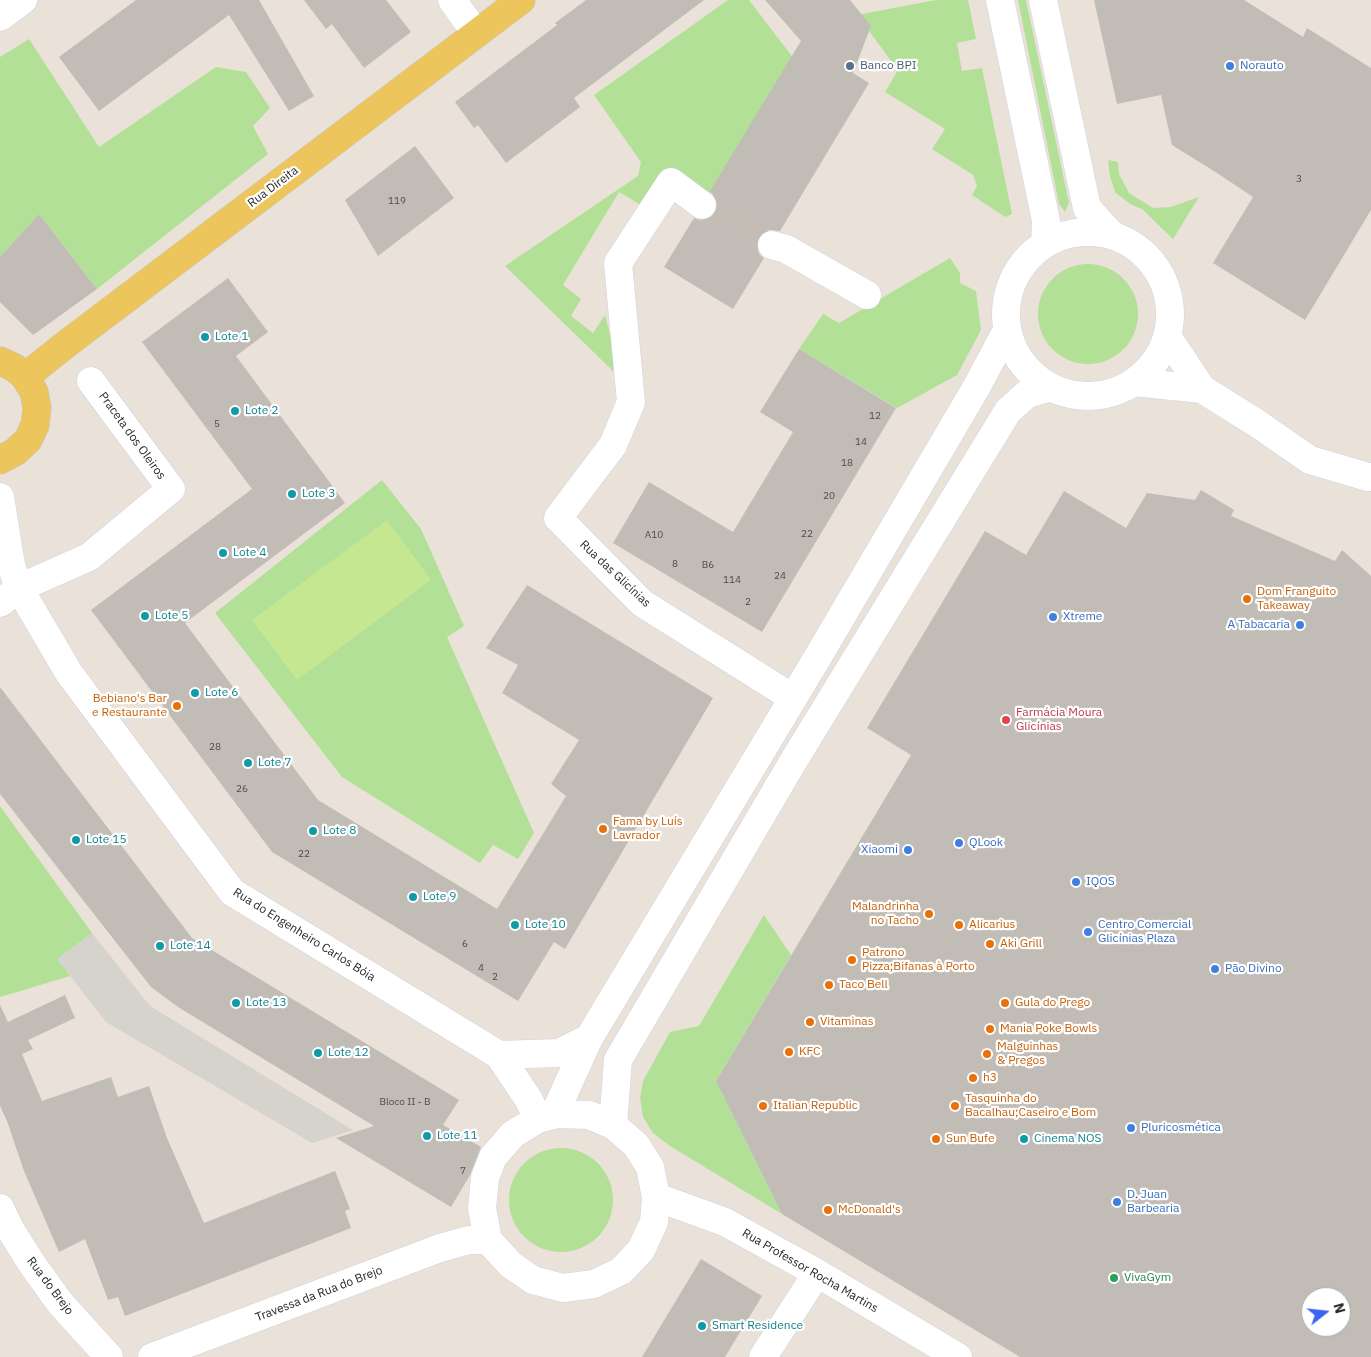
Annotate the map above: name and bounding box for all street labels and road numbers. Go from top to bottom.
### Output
street label: Rua Direita [245,163,301,211]
street label: Praceta dos Oleiros [95,389,169,483]
street label: Rua das Glicínias [577,538,653,610]
street label: Rua do Engenheiro Carlos Bóia [230,885,378,985]
street label: Rua Professor Rocha Martins [739,1226,881,1316]
street label: Rua do Brejo [24,1254,76,1318]
street label: Travessa da Rua do Brejo [253,1263,385,1325]

